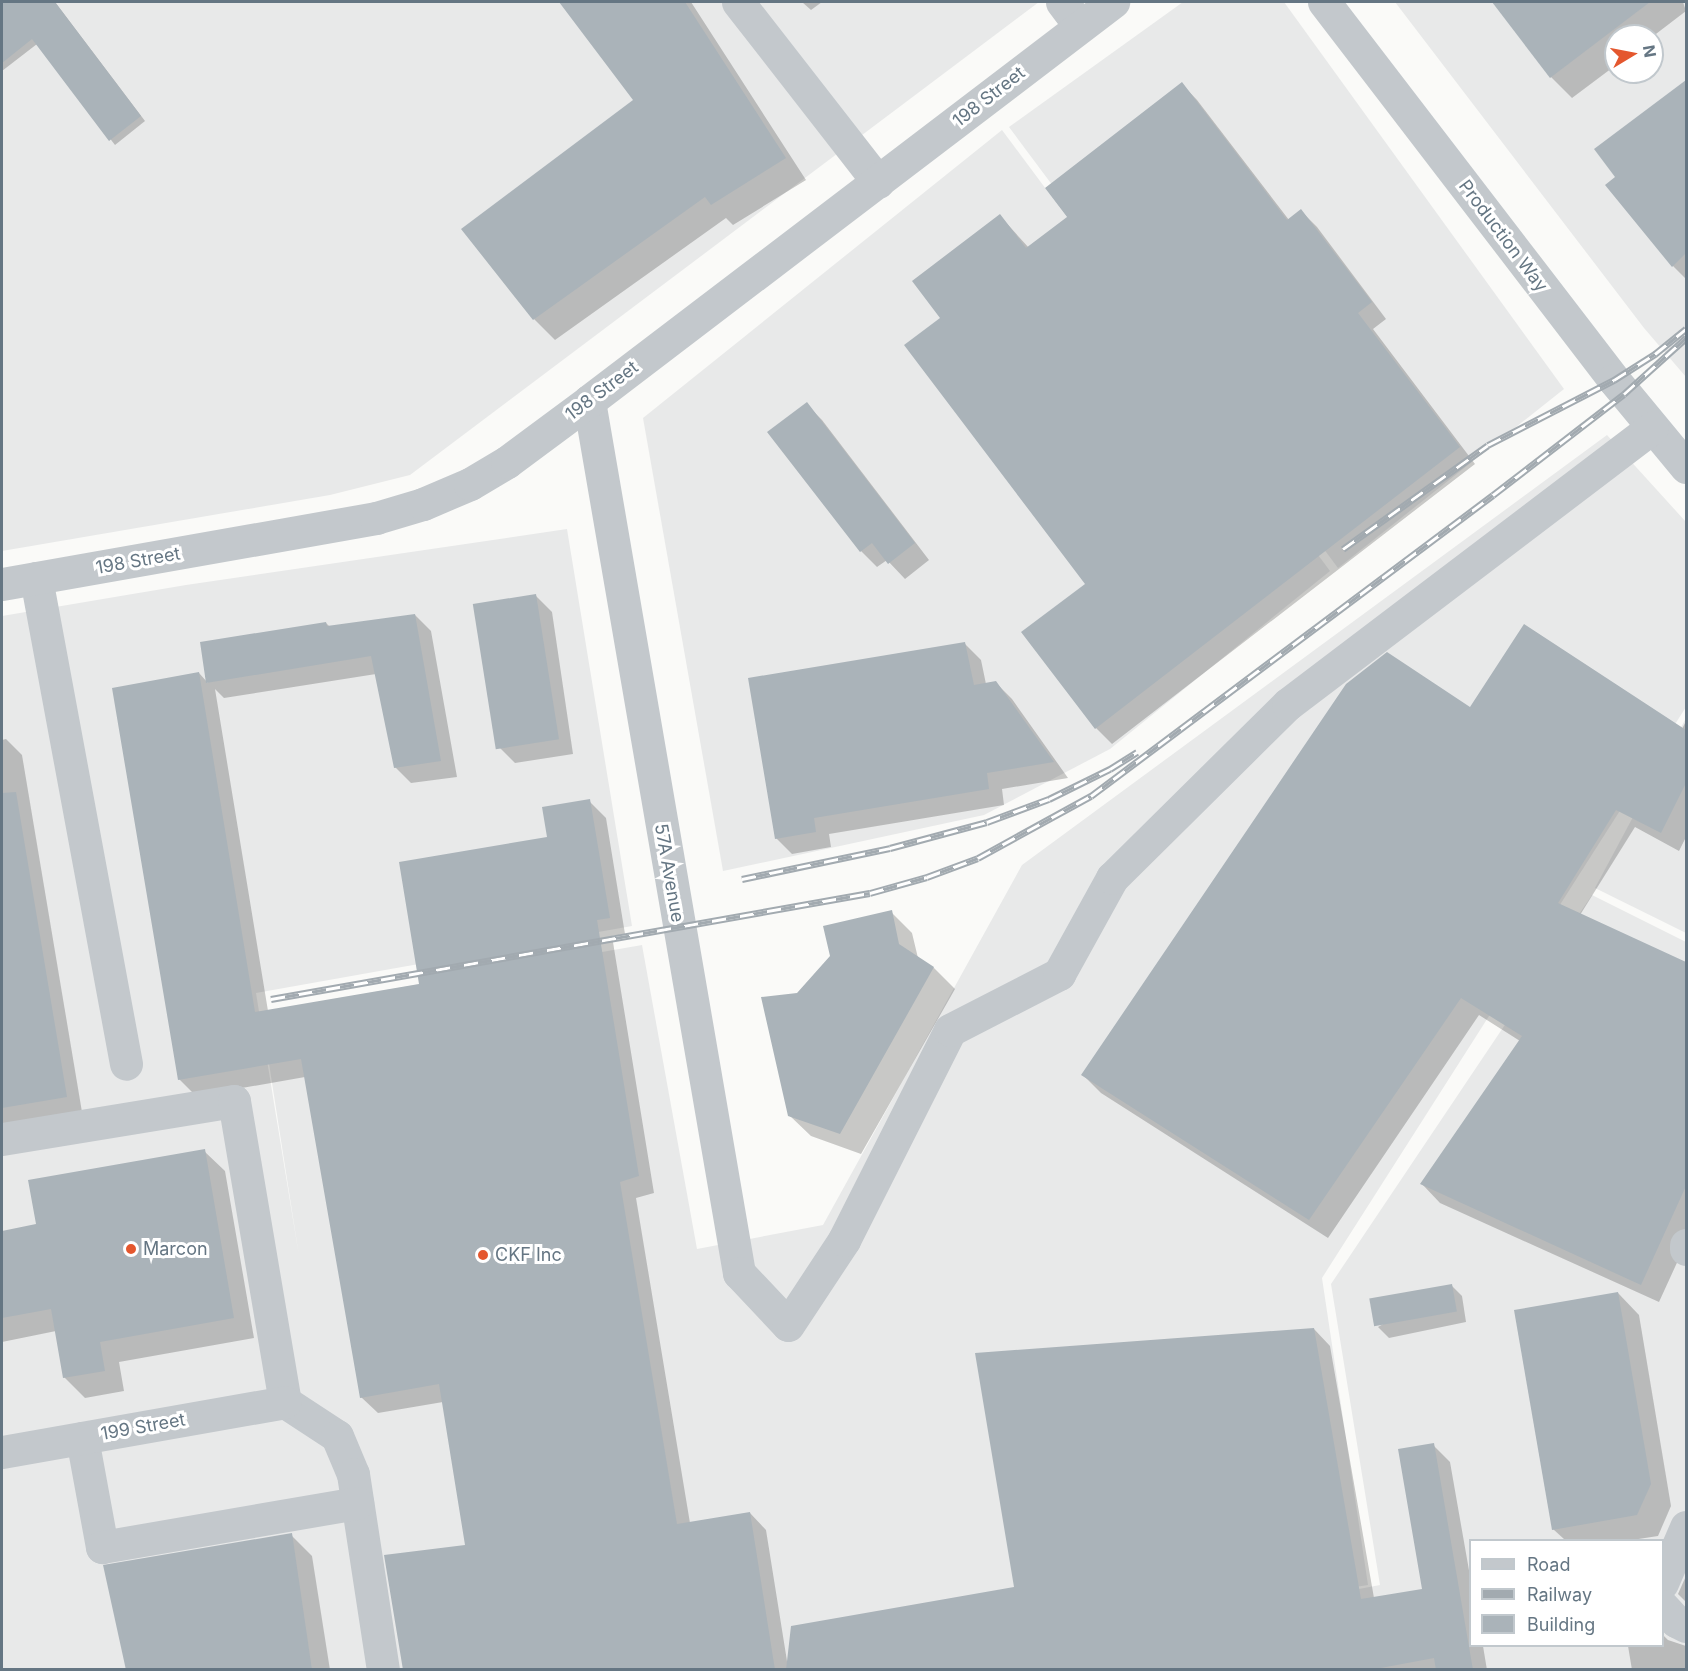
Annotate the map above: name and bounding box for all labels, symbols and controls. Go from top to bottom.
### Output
north arrow [1604,24,1664,84]
text: N [1639,43,1661,59]
street label: 198 Street [949,62,1029,132]
street label: Production Way [1454,176,1552,296]
street label: 198 Street [561,357,643,425]
street label: 198 Street [94,543,182,579]
street label: 57A Avenue [650,822,688,924]
place label: Marcon [143,1238,208,1260]
marker: Marcon [124,1242,138,1256]
place label: CKF Inc [495,1244,562,1266]
marker: CKF Inc [476,1248,490,1262]
street label: 199 Street [99,1409,187,1445]
legend [1469,1539,1664,1647]
text: Road [1527,1554,1570,1575]
text: Railway [1527,1584,1592,1605]
text: Building [1527,1614,1595,1635]

